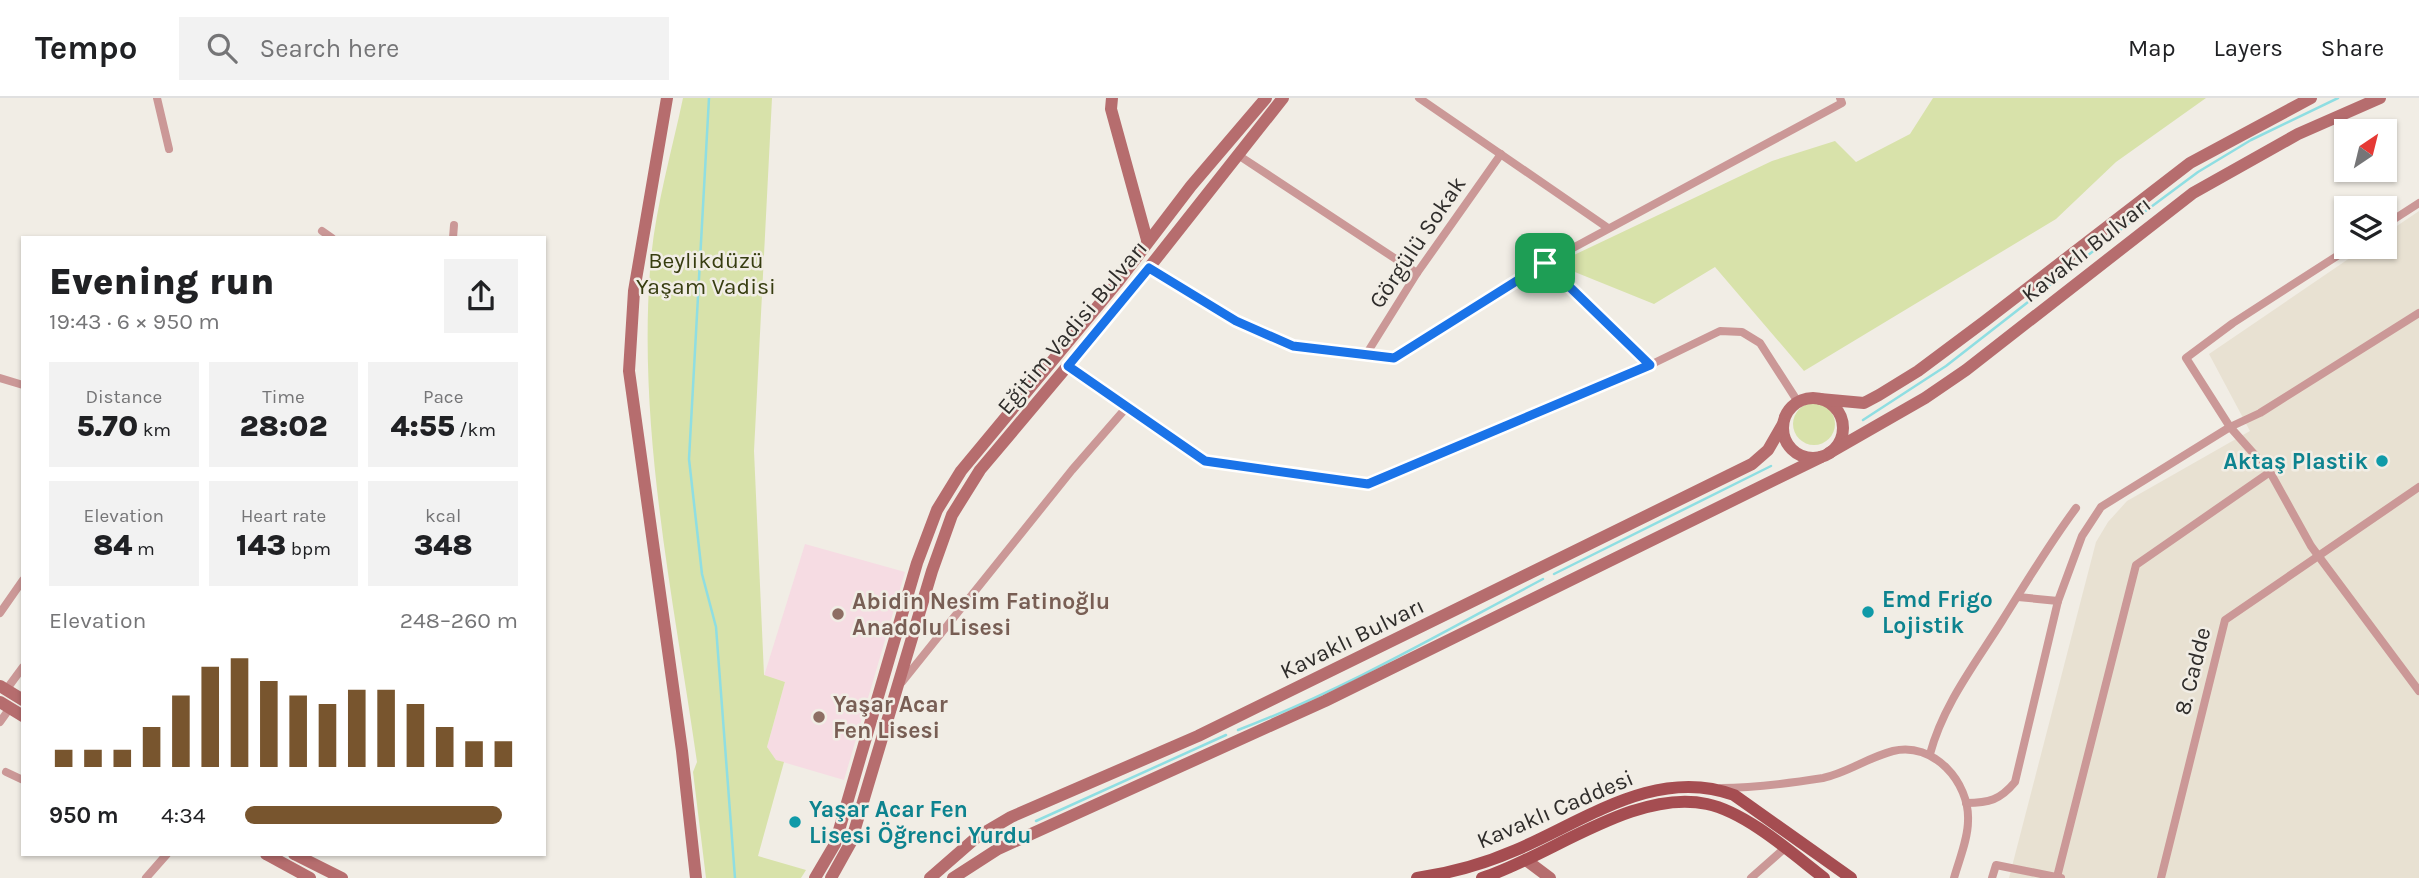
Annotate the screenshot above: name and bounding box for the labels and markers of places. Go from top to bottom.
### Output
pin [1515,233,1575,293]
place label: Aktaş Plastik [2223,448,2368,475]
marker: Aktaş Plastik [2374,453,2390,469]
place label: Emd Frigo Lojistik [1882,586,1993,639]
place label: Abidin Nesim Fatinoğlu Anadolu Lisesi [852,588,1110,641]
marker: Emd Frigo Lojistik [1860,604,1876,620]
marker: Abidin Nesim Fatinoğlu Anadolu Lisesi [830,606,846,622]
place label: Yaşar Acar Fen Lisesi [833,691,948,744]
marker: Yaşar Acar Fen Lisesi [811,709,827,725]
place label: Yaşar Acar Fen Lisesi Öğrenci Yurdu [809,796,1031,849]
marker: Yaşar Acar Fen Lisesi Öğrenci Yurdu [787,814,803,830]

